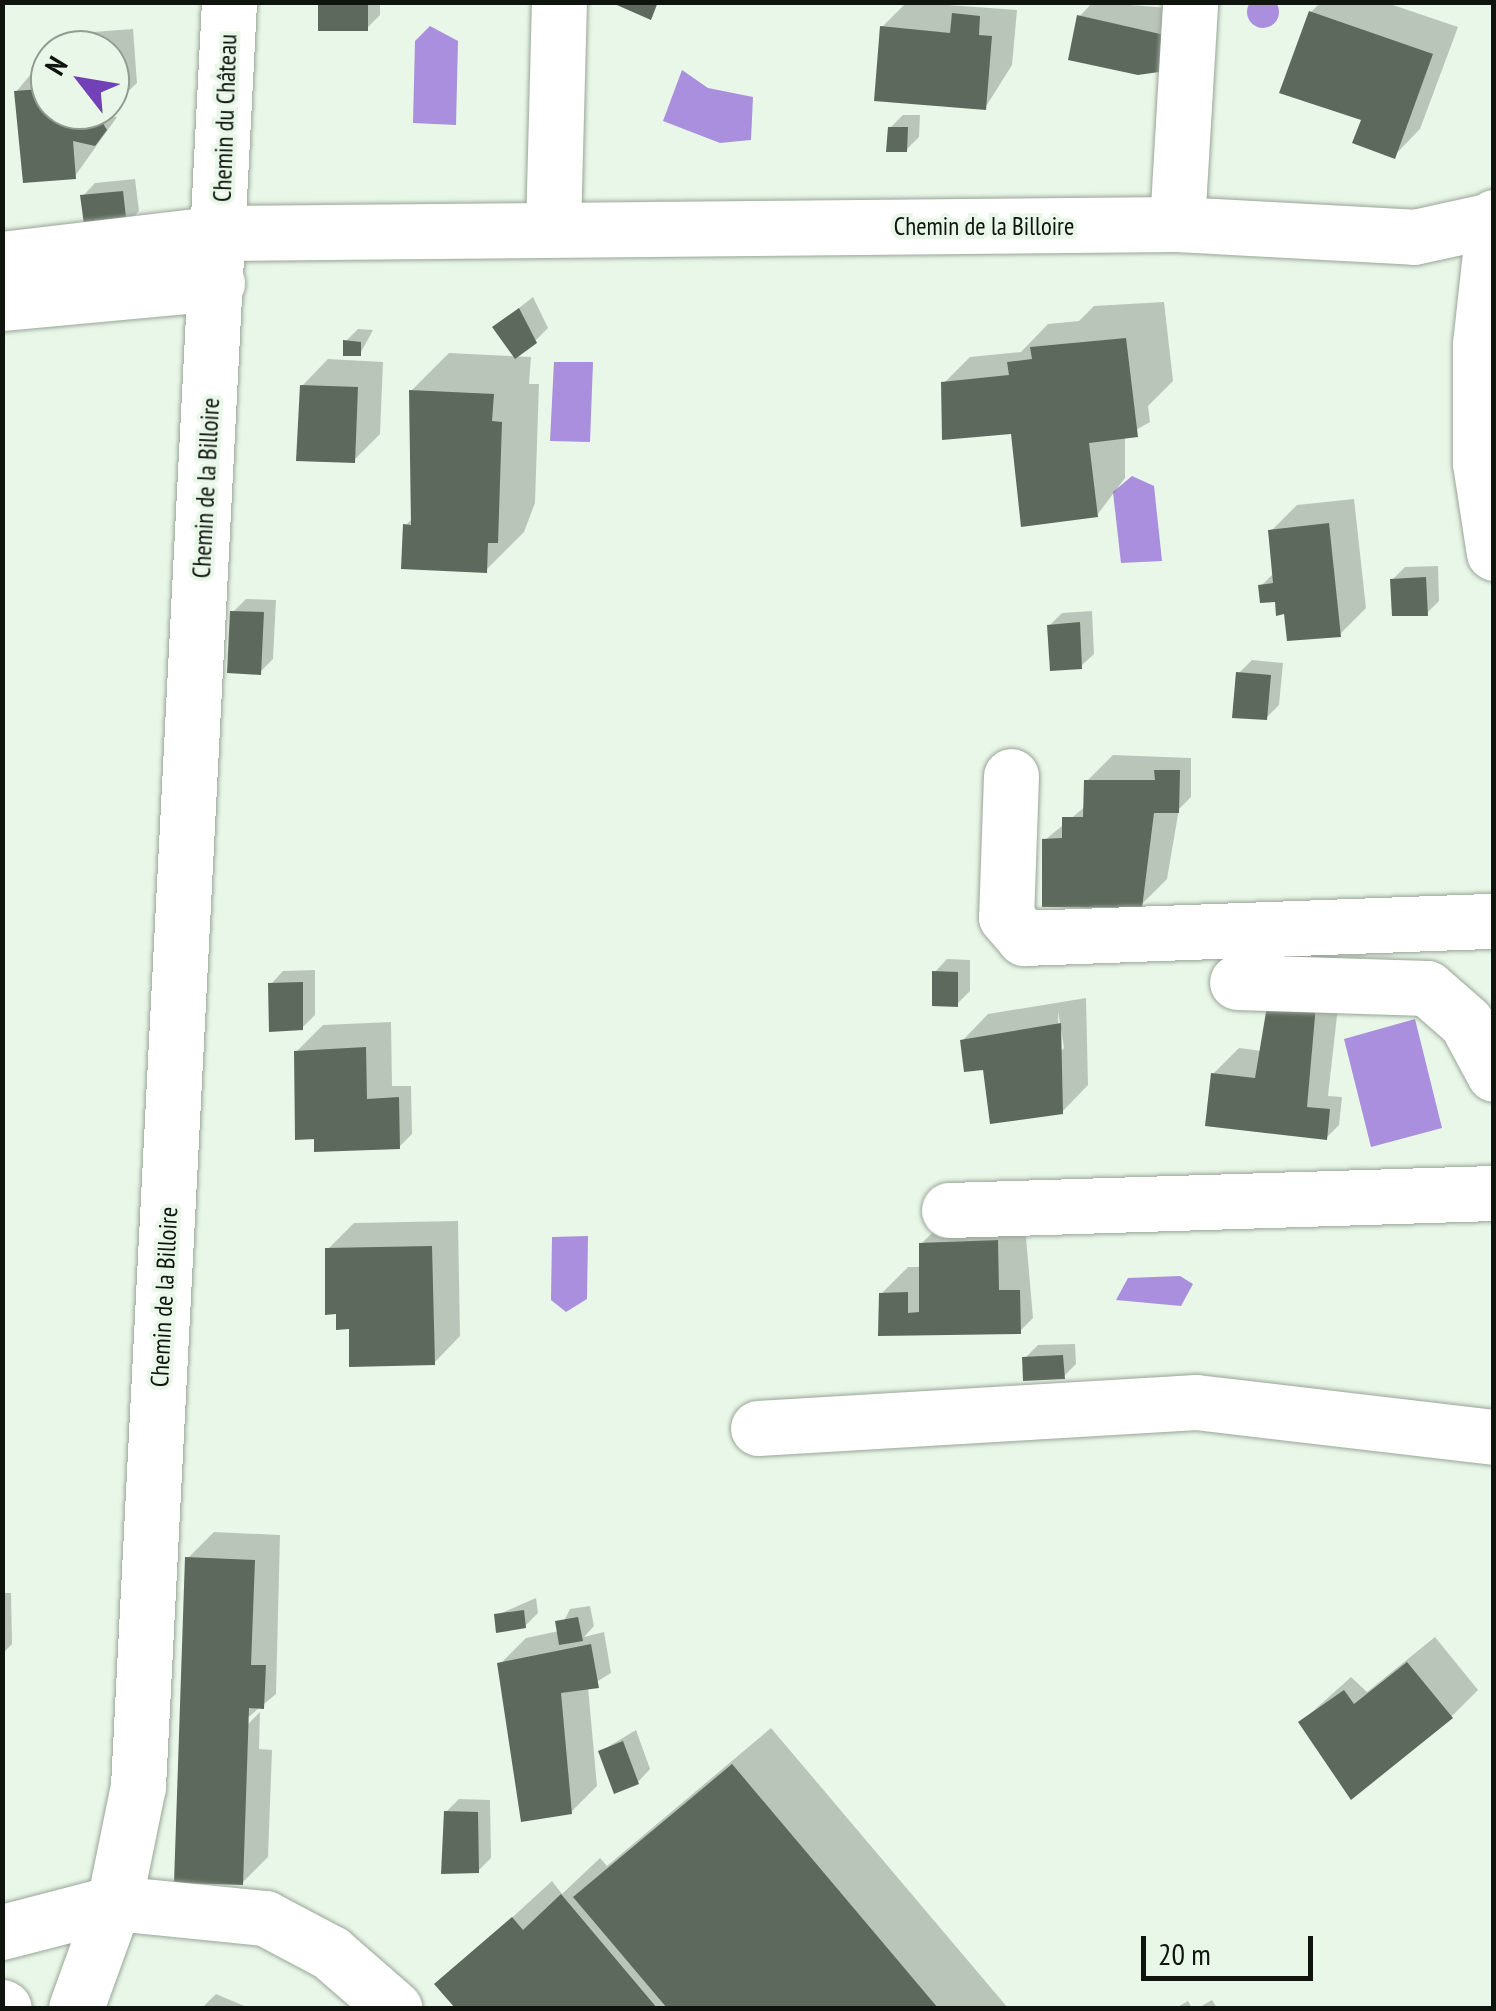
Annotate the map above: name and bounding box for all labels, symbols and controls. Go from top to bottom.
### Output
north arrow [30,30,130,130]
street label: Chemin du Château [207,34,243,202]
text: N [36,49,75,81]
street label: Chemin de la Billoire [894,211,1074,241]
street label: Chemin de la Billoire [186,397,226,579]
street label: Chemin de la Billoire [144,1206,184,1388]
scale bar [1146,1916,1318,1978]
text: 20 m [1158,1934,1211,1973]

